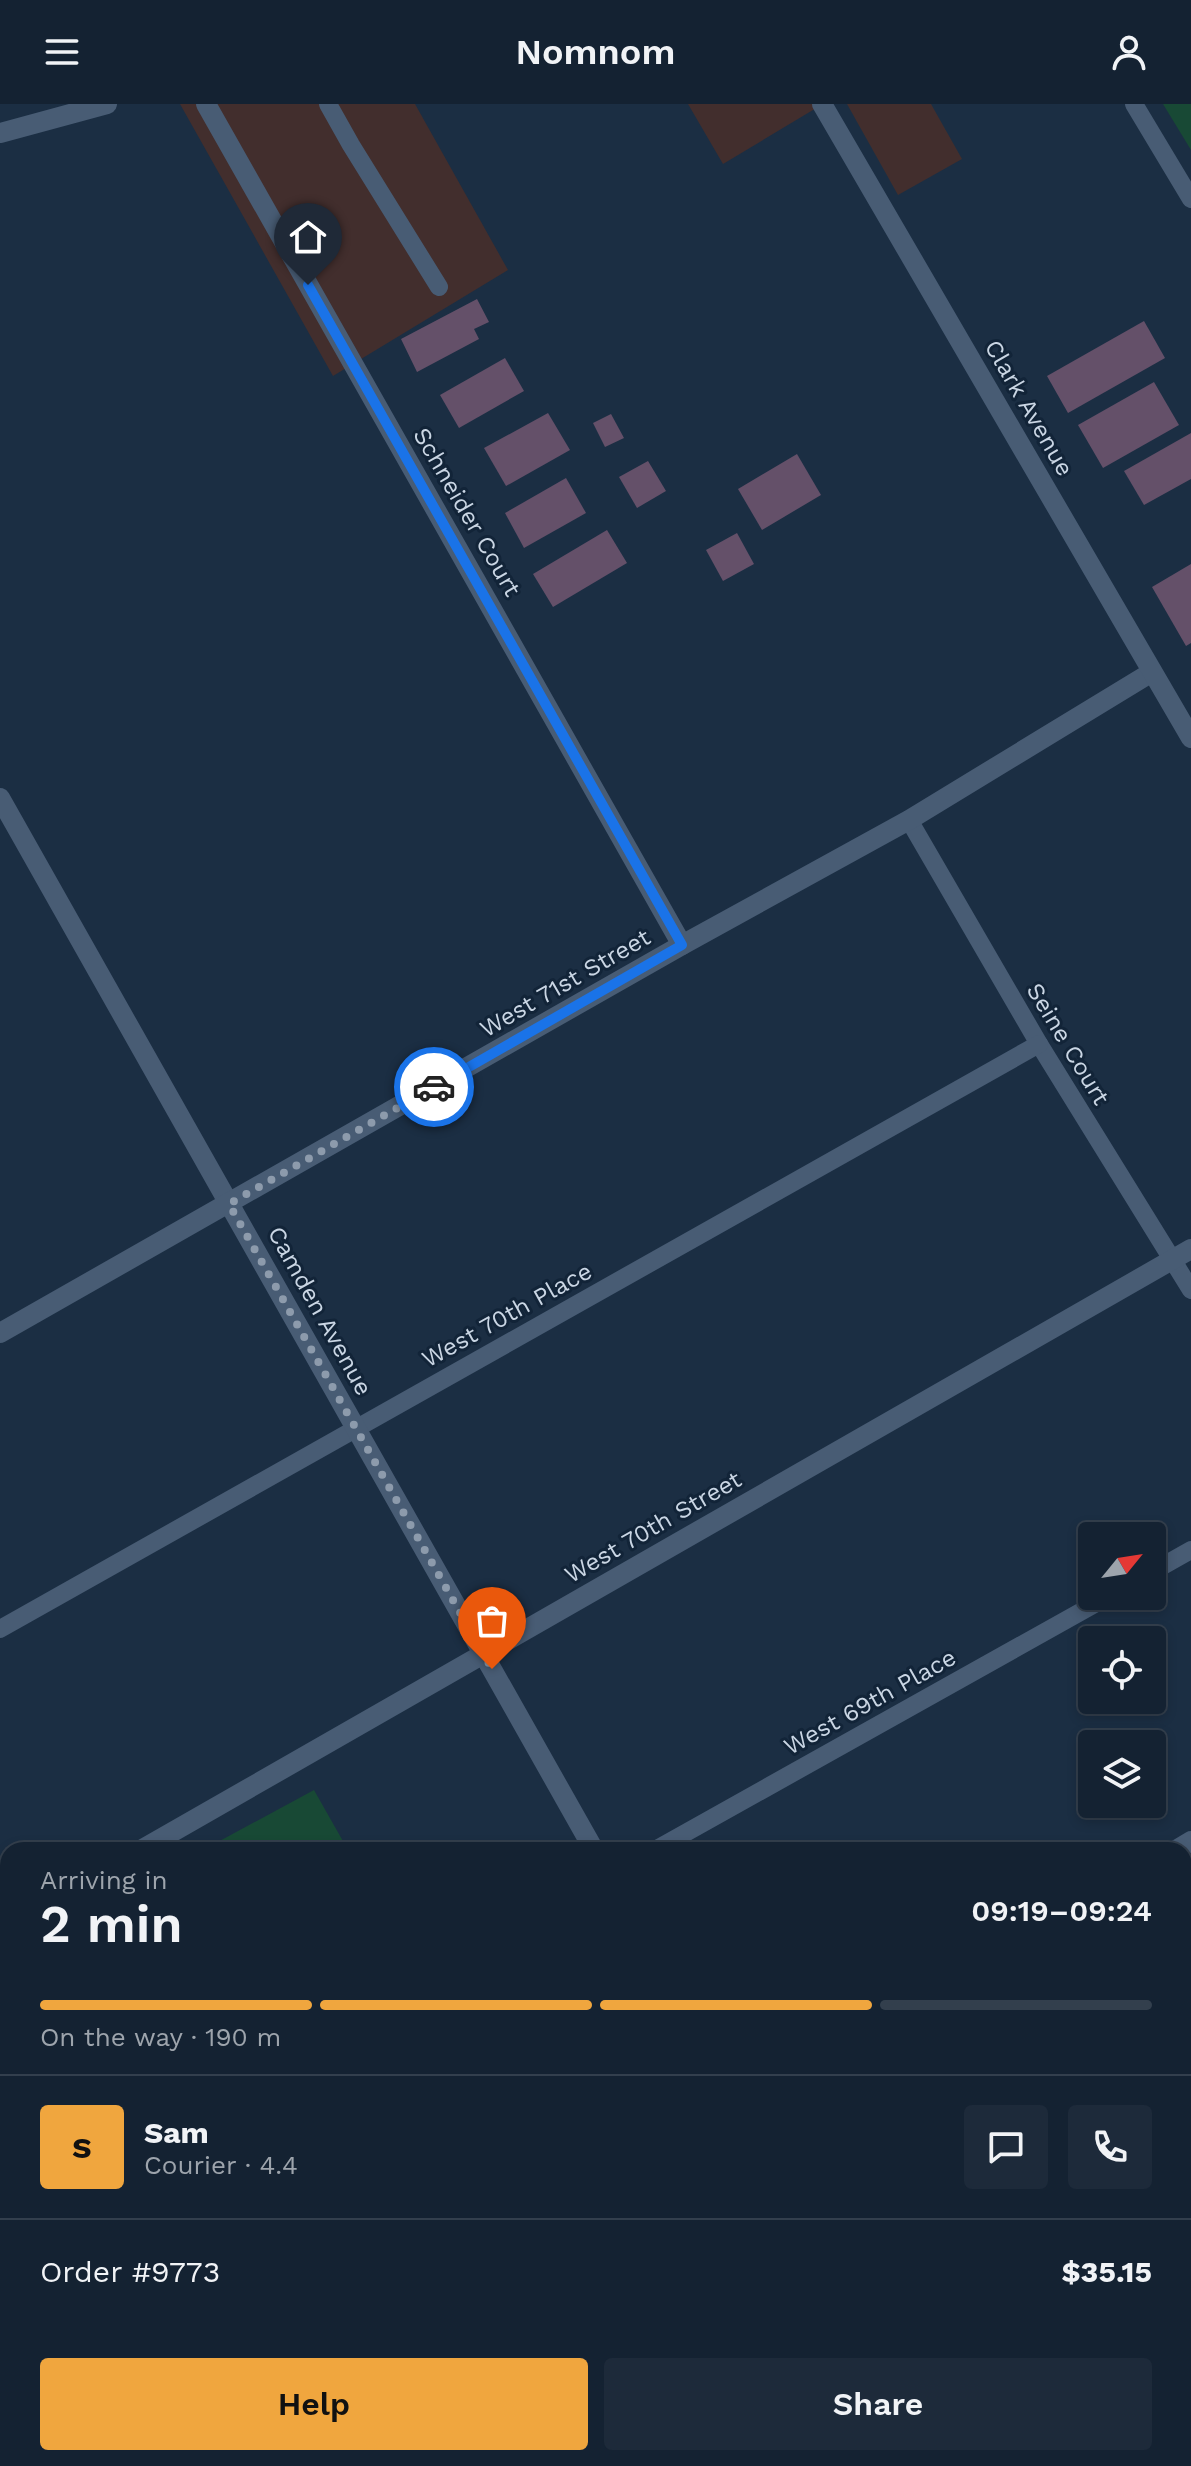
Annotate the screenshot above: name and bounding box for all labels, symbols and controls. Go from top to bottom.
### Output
icon: menu [40,30,84,74]
icon: person [1107,30,1151,74]
text: Nomnom [516,31,675,73]
pin [274,203,342,285]
icon: home [286,215,330,259]
street label: Clark Avenue [979,335,1079,481]
street label: Schneider Court [407,423,527,601]
street label: West 71st Street [475,923,655,1043]
street label: Seine Court [1021,978,1115,1110]
courier [394,1047,474,1127]
icon: car [412,1065,456,1109]
street label: Camden Avenue [262,1222,378,1400]
street label: West 70th Place [417,1257,597,1373]
street label: West 70th Street [560,1465,746,1589]
north arrow [1078,1522,1166,1610]
map controls [1078,1522,1166,1818]
pin [458,1587,526,1669]
icon: bag [470,1599,514,1643]
button: locate [1078,1626,1166,1714]
street label: West 69th Place [779,1643,961,1761]
button: layers [1078,1730,1166,1818]
text: Arriving in [40,1865,168,1895]
text: 09:19–09:24 [971,1893,1152,1928]
text: 2 min [40,1894,183,1955]
text: On the way · 190 m [40,2022,281,2052]
button: chat [964,2105,1048,2189]
button: phone [1068,2105,1152,2189]
text: Sam [144,2115,209,2150]
text: S [72,2130,92,2165]
text: Courier · 4.4 [144,2150,298,2180]
text: Order #9773 [40,2254,220,2289]
text: $35.15 [1061,2254,1152,2289]
button: Help [40,2358,588,2450]
button: Share [604,2358,1152,2450]

